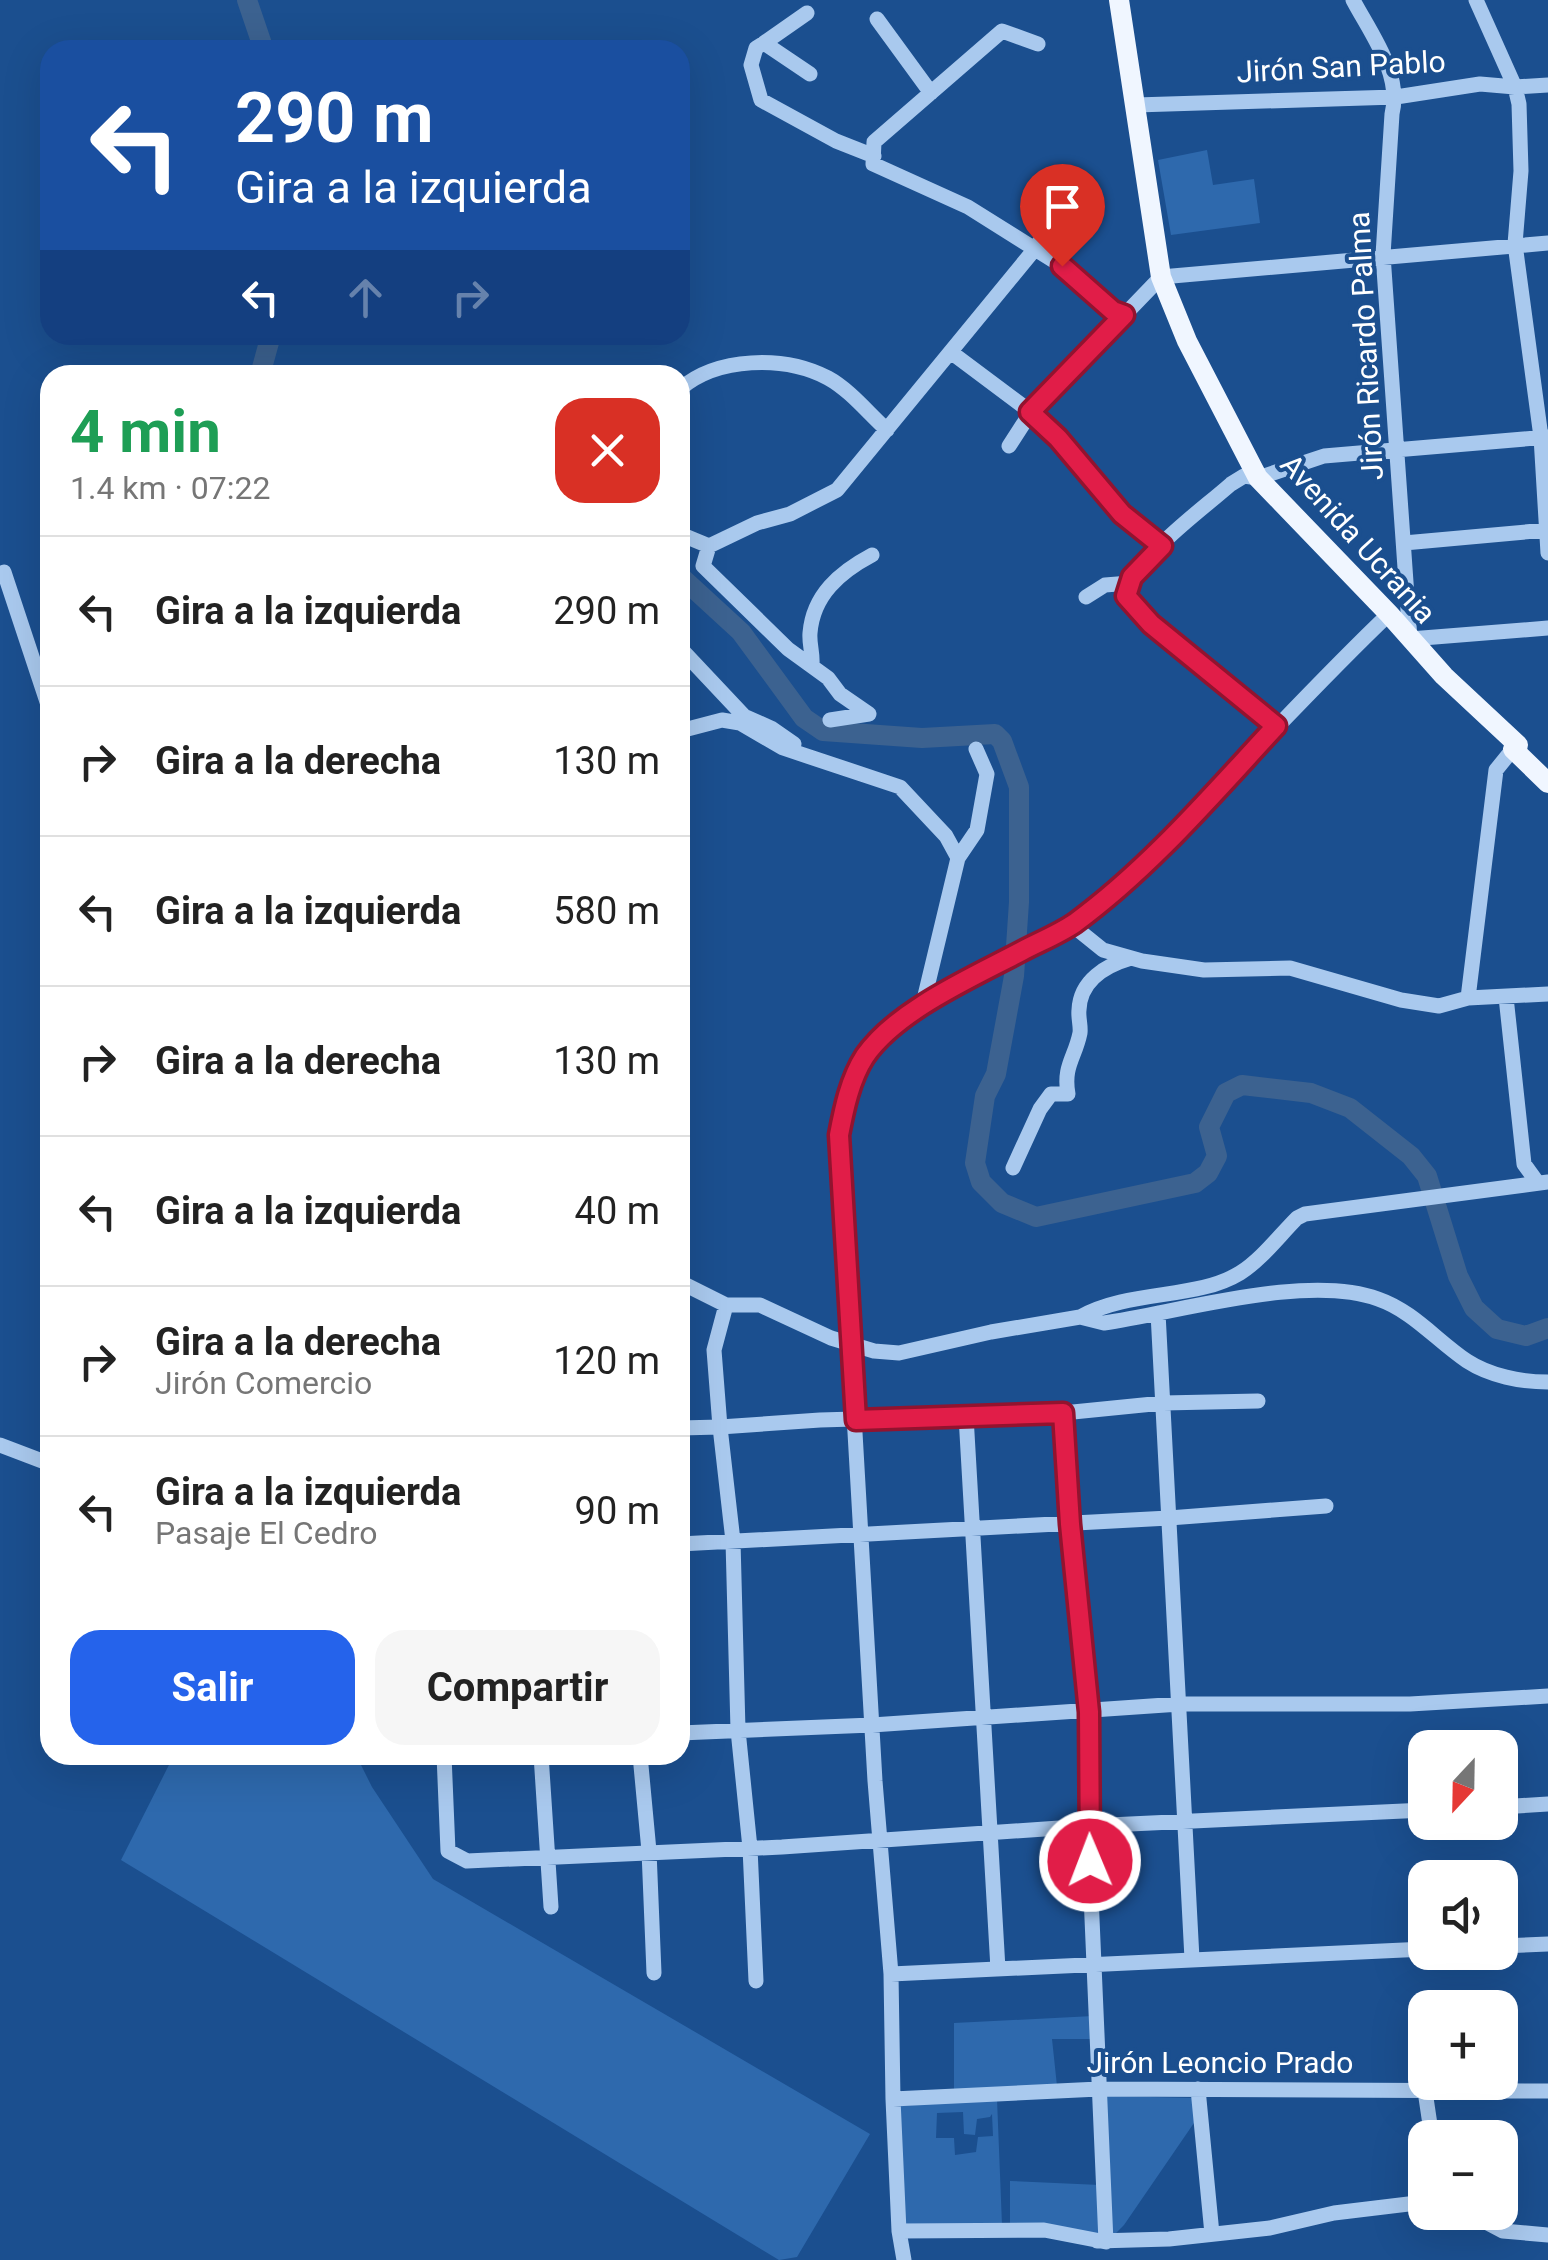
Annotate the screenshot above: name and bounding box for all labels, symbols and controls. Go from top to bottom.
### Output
street label: Jirón San Pablo [1236,44,1446,89]
text: 290 m [235,77,434,159]
icon: left [70,80,200,210]
text: Gira a la izquierda [235,161,592,214]
pin [1020,164,1105,267]
icon: arrive [1035,179,1090,234]
street label: Jirón Ricardo Palma [1341,211,1390,481]
icon: left [233,270,288,325]
icon: ahead [338,270,393,325]
icon: right [443,270,498,325]
text: 4 min [70,396,221,467]
button: close [555,398,660,503]
street label: Avenida Ucrania [1273,447,1443,630]
text: 1.4 km · 07:22 [70,469,271,507]
icon: left [70,584,125,639]
text: Gira a la izquierda [155,589,461,633]
text: 290 m [553,589,660,633]
icon: right [70,734,125,789]
text: Gira a la derecha [155,739,441,783]
text: 130 m [553,739,660,783]
icon: left [70,884,125,939]
text: Gira a la izquierda [155,889,461,933]
text: 580 m [553,889,660,933]
icon: right [70,1034,125,1089]
text: Gira a la derecha [155,1039,441,1083]
text: 130 m [553,1039,660,1083]
icon: left [70,1184,125,1239]
text: Gira a la izquierda [155,1189,461,1233]
text: 40 m [575,1189,660,1233]
text: Gira a la derecha [155,1320,441,1364]
icon: right [70,1334,125,1389]
text: 120 m [553,1339,660,1383]
text: Jirón Comercio [155,1364,372,1402]
text: Gira a la izquierda [155,1470,461,1514]
icon: left [70,1484,125,1539]
text: 90 m [575,1489,660,1533]
text: Pasaje El Cedro [155,1514,377,1552]
button: Salir [70,1630,355,1745]
button: Compartir [375,1630,660,1745]
north arrow [1408,1730,1518,1840]
map controls [1408,1730,1518,2230]
position arrow [1038,1809,1142,1913]
button: sound [1408,1860,1518,1970]
button: + [1408,1990,1518,2100]
street label: Jirón Leoncio Prado [1087,2045,1353,2080]
button: − [1408,2120,1518,2230]

